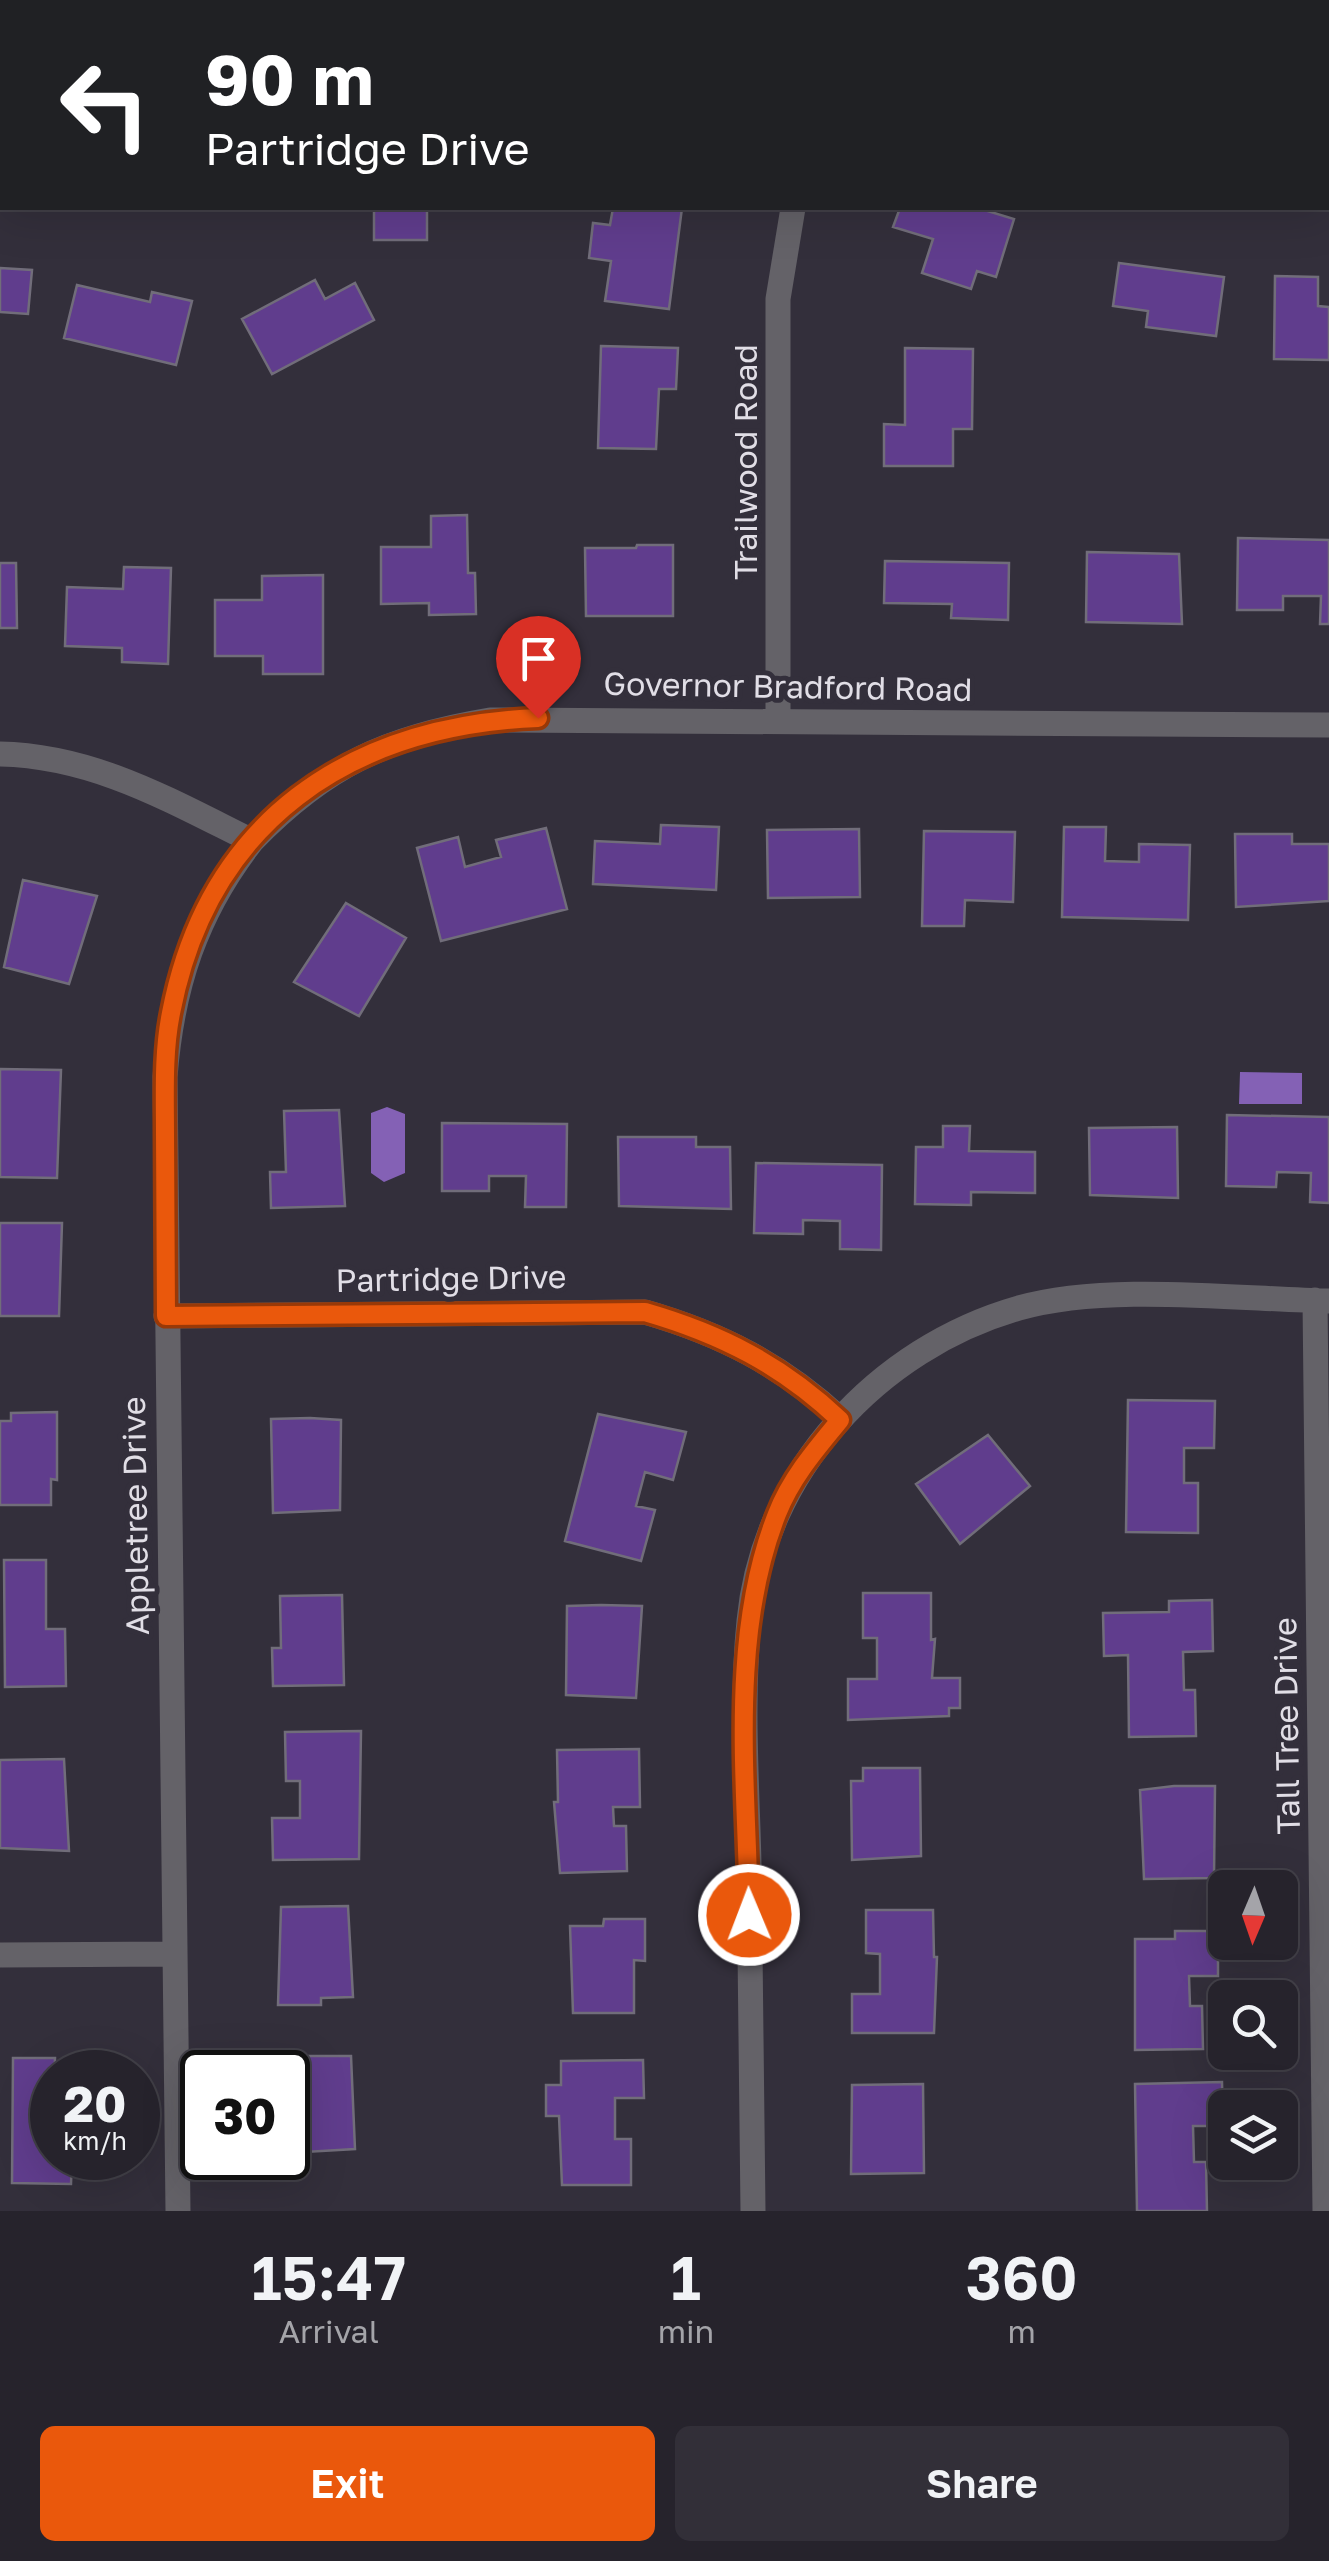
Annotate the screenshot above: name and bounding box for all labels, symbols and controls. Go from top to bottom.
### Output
text: 90 m [205,36,374,120]
icon: left [40,40,170,170]
text: Partridge Drive [205,121,530,175]
street label: Trailwood Road [726,344,764,580]
pin [496,616,581,719]
icon: arrive [511,631,566,686]
street label: Governor Bradford Road [603,664,973,708]
street label: Partridge Drive [335,1257,567,1299]
street label: Appletree Drive [114,1396,156,1636]
street label: Tall Tree Drive [1265,1617,1307,1835]
position arrow [697,1863,801,1967]
north arrow [1208,1870,1298,1960]
map controls [1208,1870,1298,2180]
button: search [1208,1980,1298,2070]
speed limit sign: 30 [180,2050,310,2180]
text: 20 [63,2073,126,2133]
button: layers [1208,2090,1298,2180]
text: km/h [63,2125,127,2156]
text: 15:47 [251,2241,406,2313]
text: 1 [671,2241,701,2313]
text: 360 [966,2241,1078,2313]
text: Arrival [279,2312,379,2350]
text: min [658,2312,714,2350]
text: m [1007,2312,1036,2350]
button: Exit [40,2426,655,2541]
button: Share [675,2426,1289,2541]

